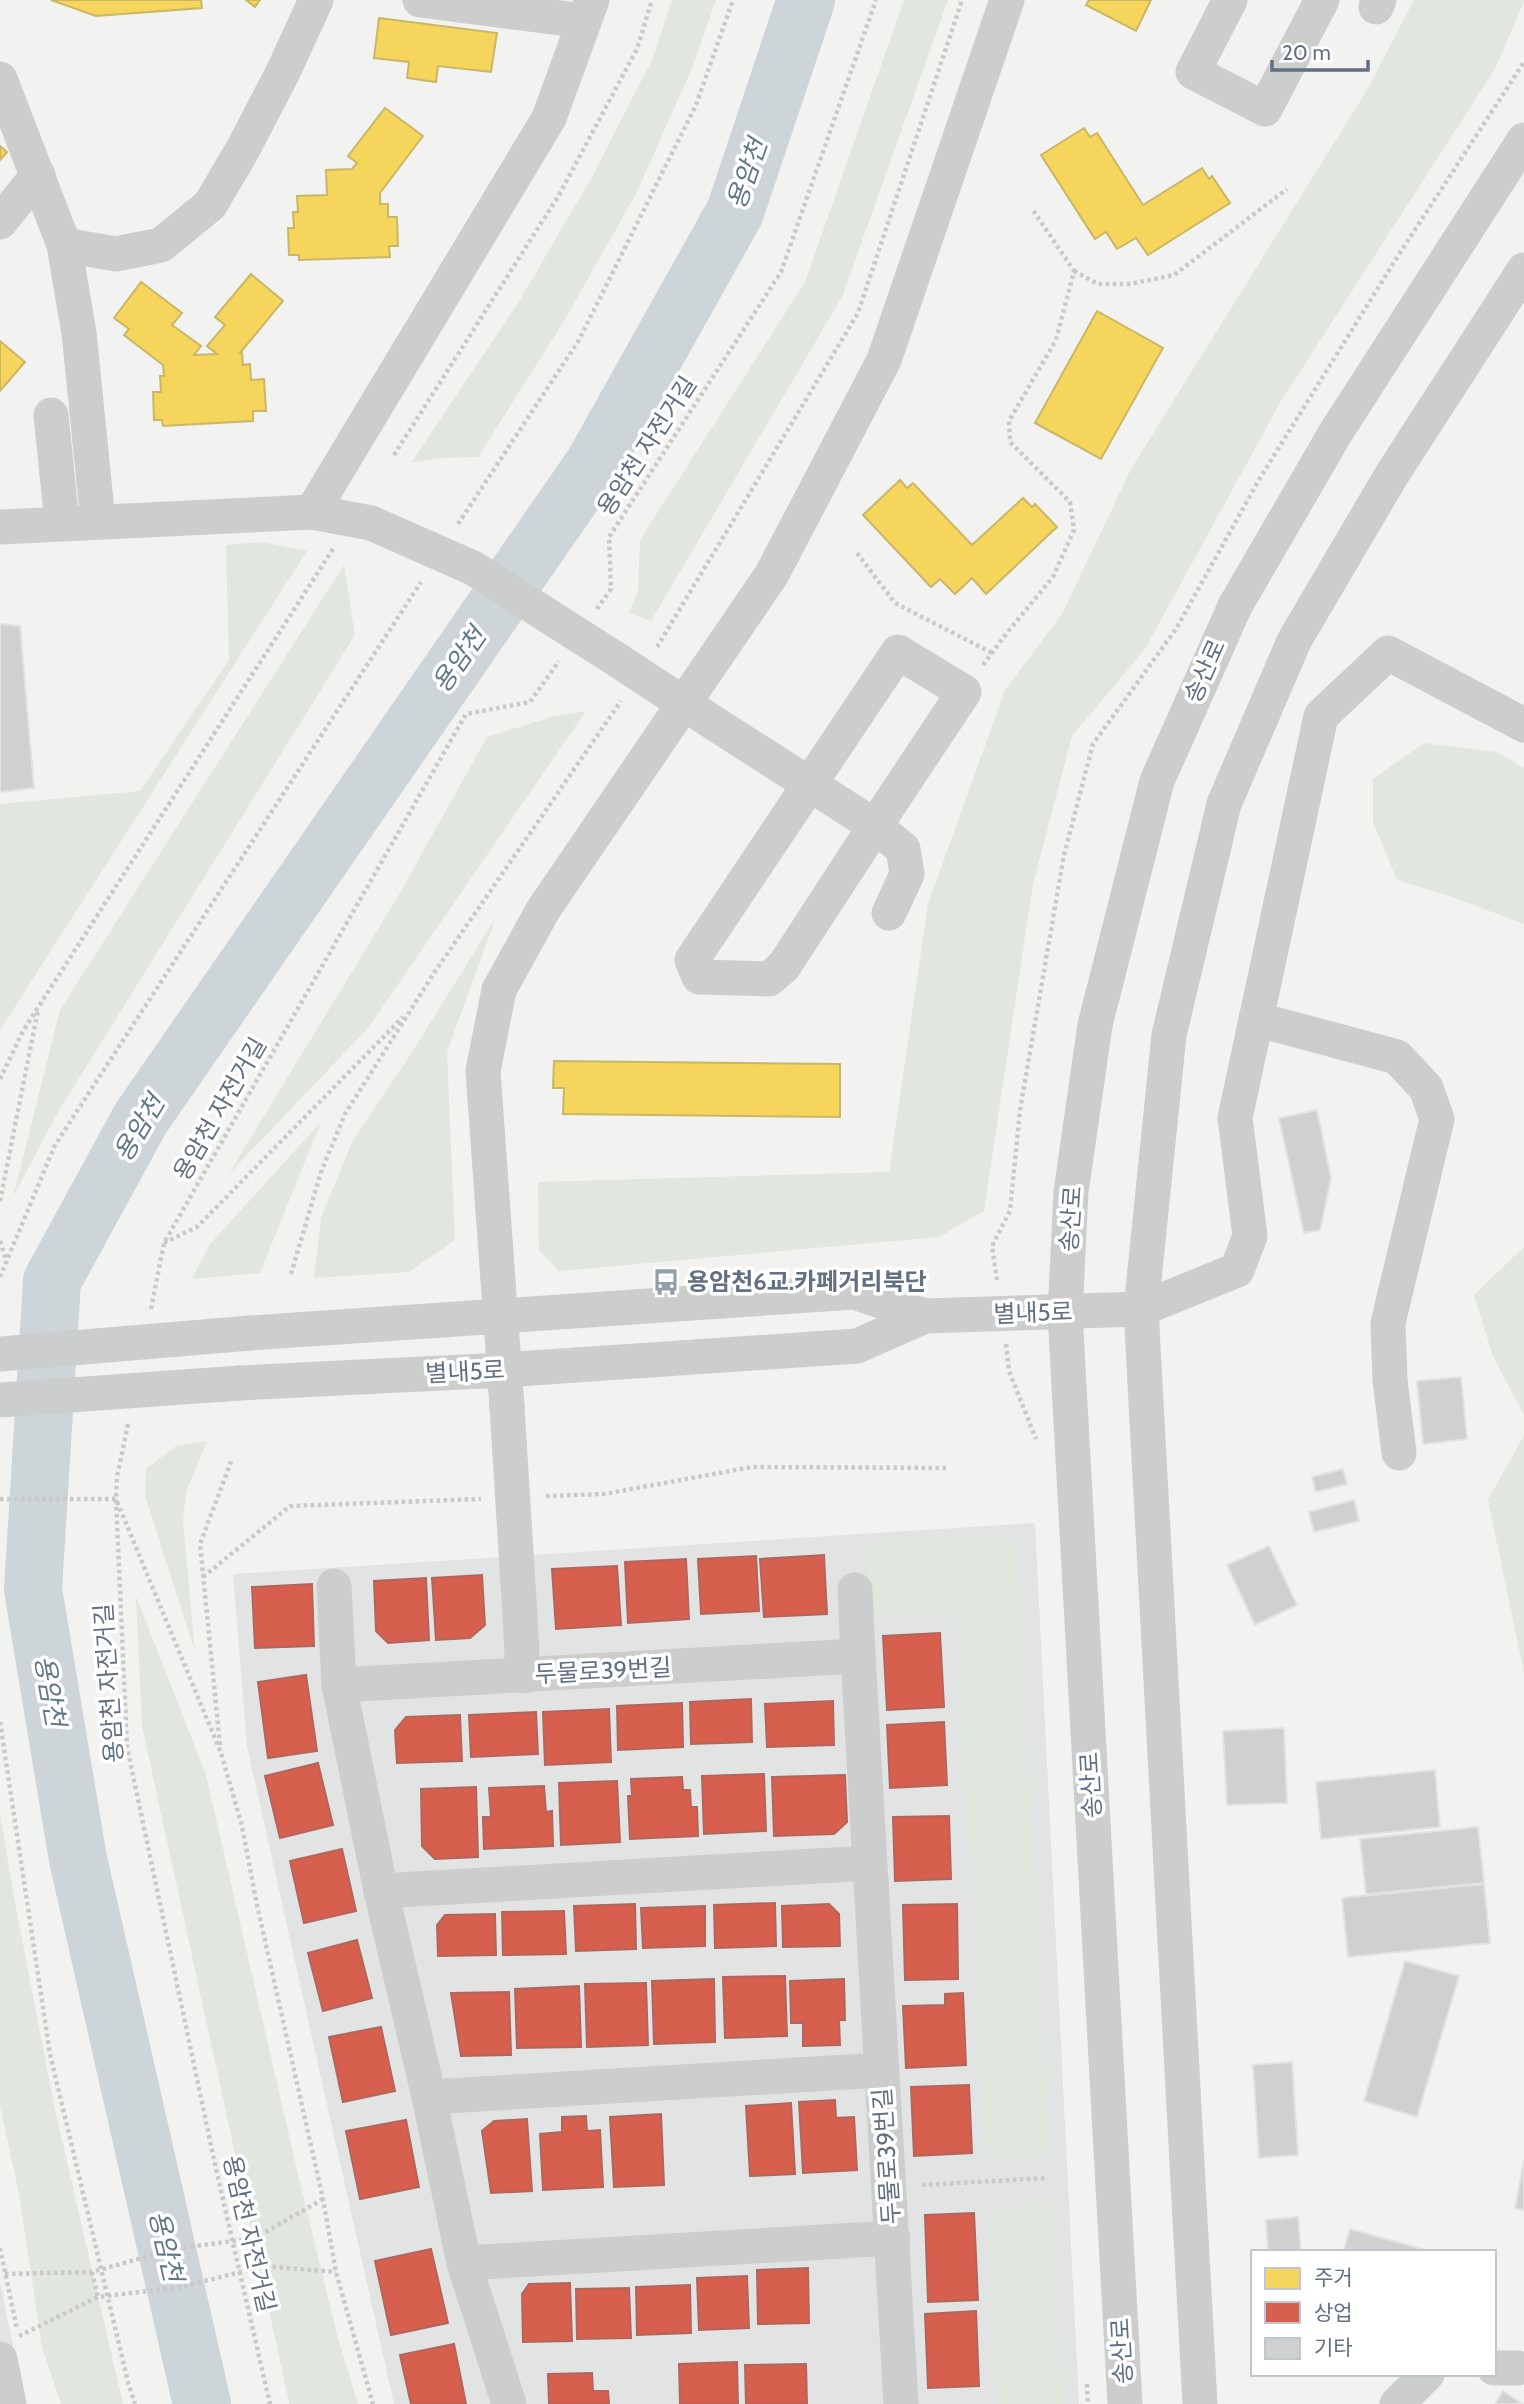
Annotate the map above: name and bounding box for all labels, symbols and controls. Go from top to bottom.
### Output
scale bar [1272,28,1368,72]
text: 20 m [1282,40,1331,65]
water label: 용암천 [720,132,775,213]
street label: 용암천 자전거길 [591,371,702,521]
water label: 용암천 [425,619,494,699]
street label: 송산로 [1178,635,1231,707]
street label: 용암천 자전거길 [167,1032,272,1185]
water label: 용암천 [107,1086,173,1167]
street label: 송산로 [1054,1185,1087,1253]
bus stop icon: 용암천6교.카페거리북단 [651,1267,681,1297]
place label: 용암천6교.카페거리북단 [687,1267,927,1296]
street label: 별내5로 [993,1297,1073,1328]
street label: 별내5로 [425,1355,505,1388]
street label: 용암천 자전거길 [88,1602,129,1764]
street label: 두물로39번길 [534,1652,672,1689]
water label: 용암천 [28,1653,73,1732]
street label: 송산로 [1074,1751,1107,1819]
street label: 두물로39번길 [867,2087,906,2225]
street label: 용암천 자전거길 [217,2153,282,2315]
water label: 용암천 [142,2207,190,2288]
legend [1251,2250,1496,2376]
text: 주거 [1314,2265,1353,2290]
text: 상업 [1314,2300,1353,2325]
street label: 송산로 [1105,2317,1138,2385]
text: 기타 [1314,2335,1353,2360]

